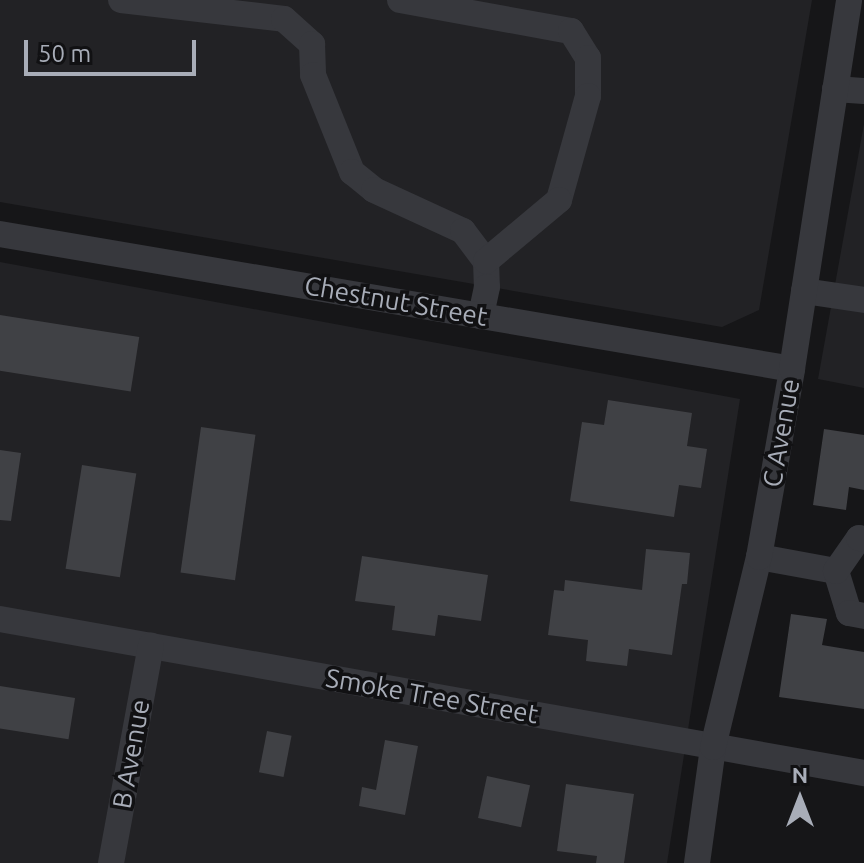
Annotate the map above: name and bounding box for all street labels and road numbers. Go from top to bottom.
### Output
street label: Chestnut Street [302,270,490,332]
street label: C Avenue [756,376,806,490]
street label: Smoke Tree Street [323,662,541,730]
street label: B Avenue [106,697,156,811]

